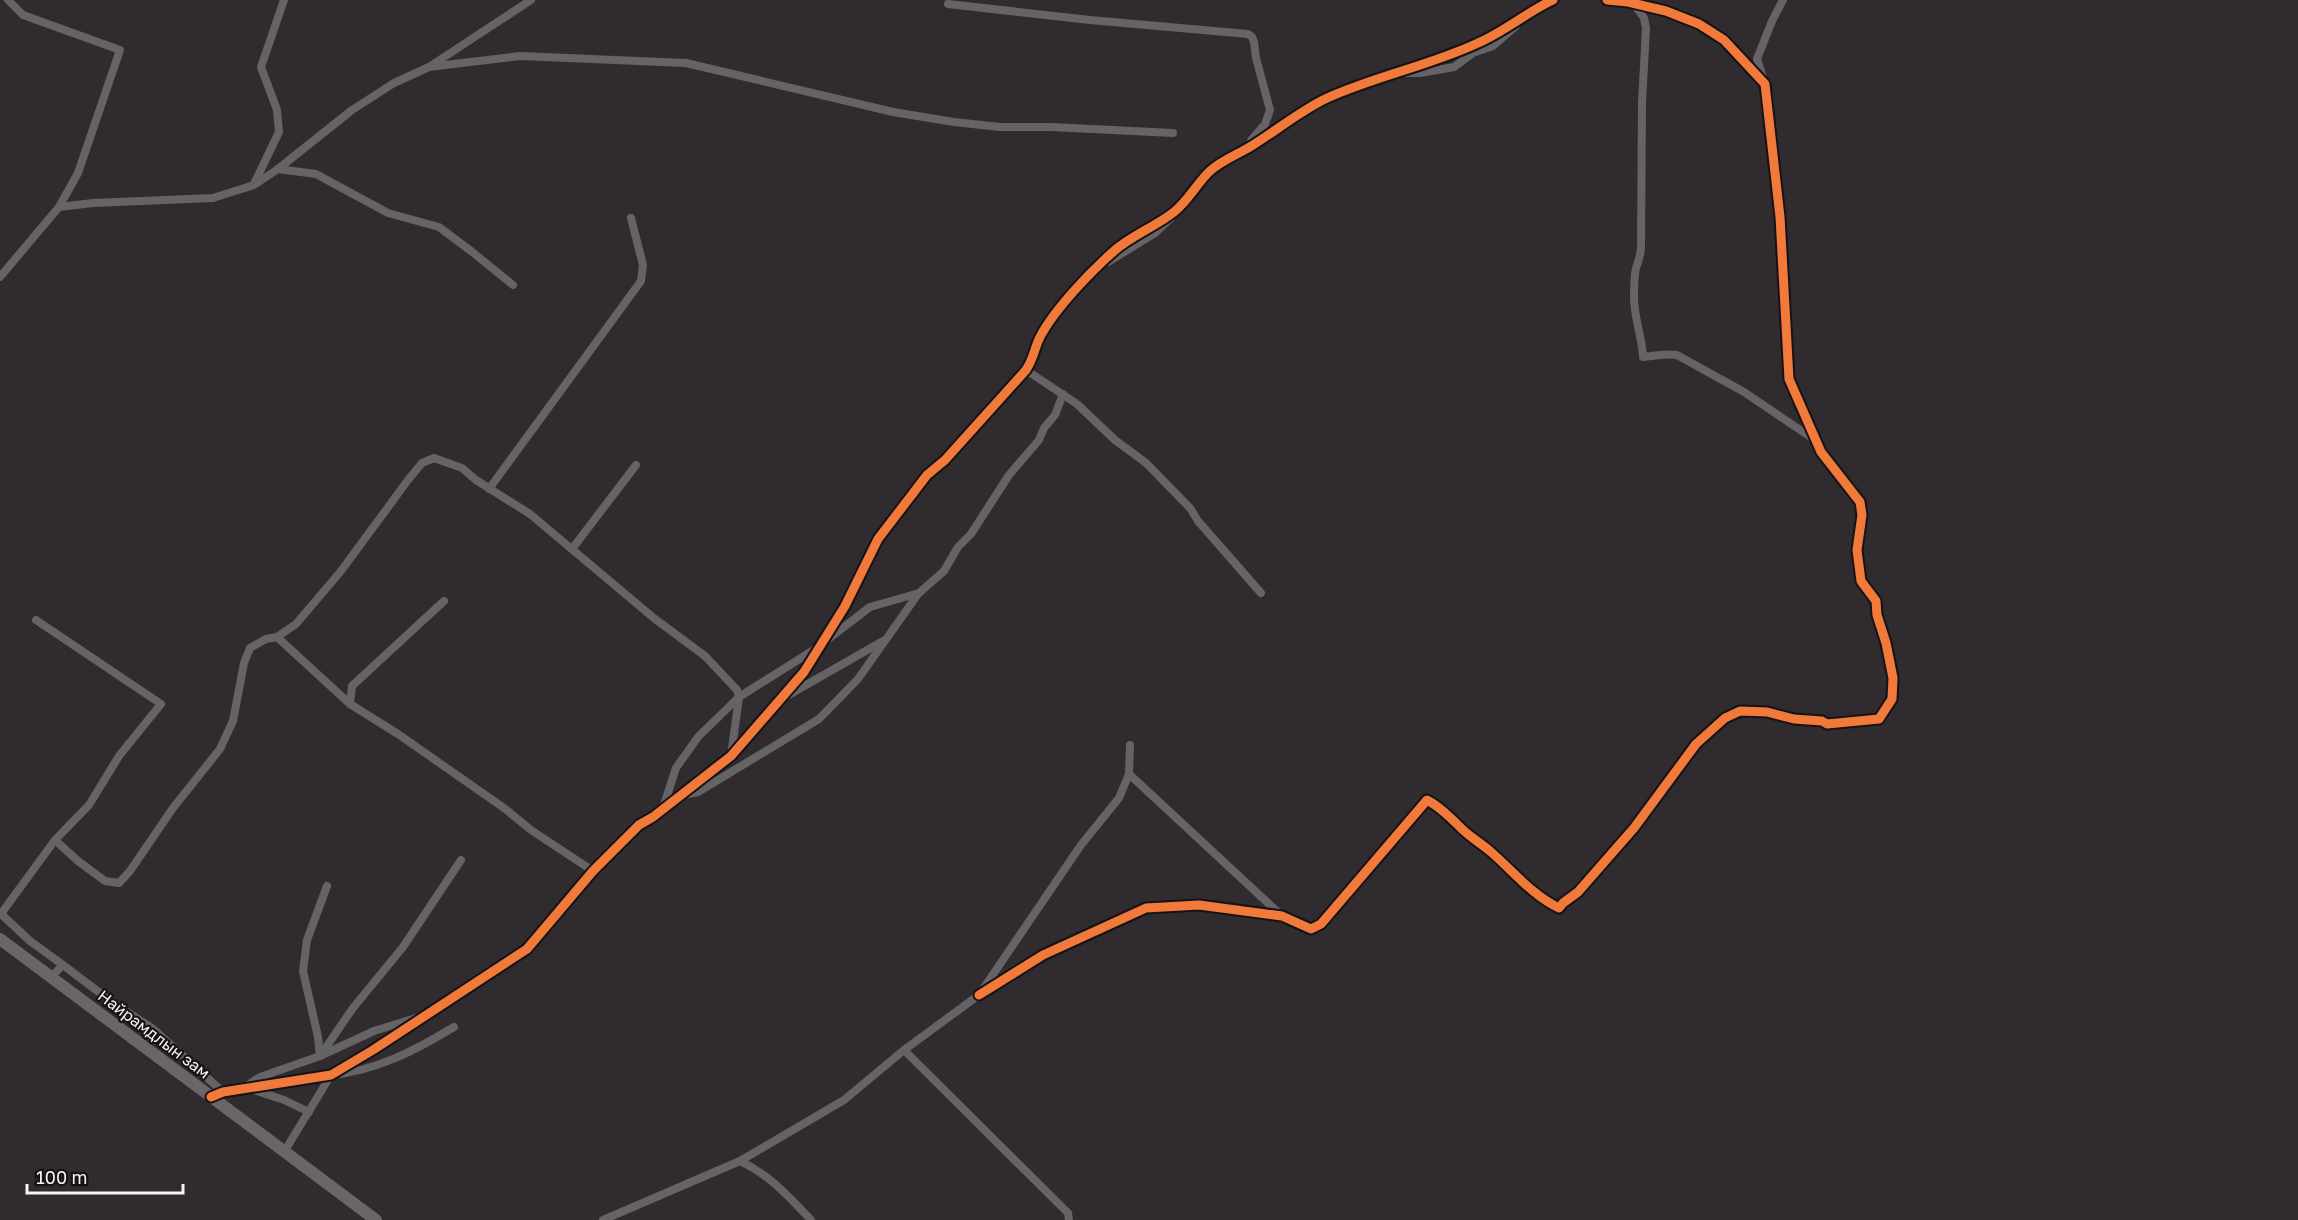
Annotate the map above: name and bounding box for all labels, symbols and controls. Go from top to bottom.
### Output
street label: Найрамдлын зам [94,985,214,1083]
scale bar [27,1157,183,1195]
text: 100 m [36,1166,87,1188]

